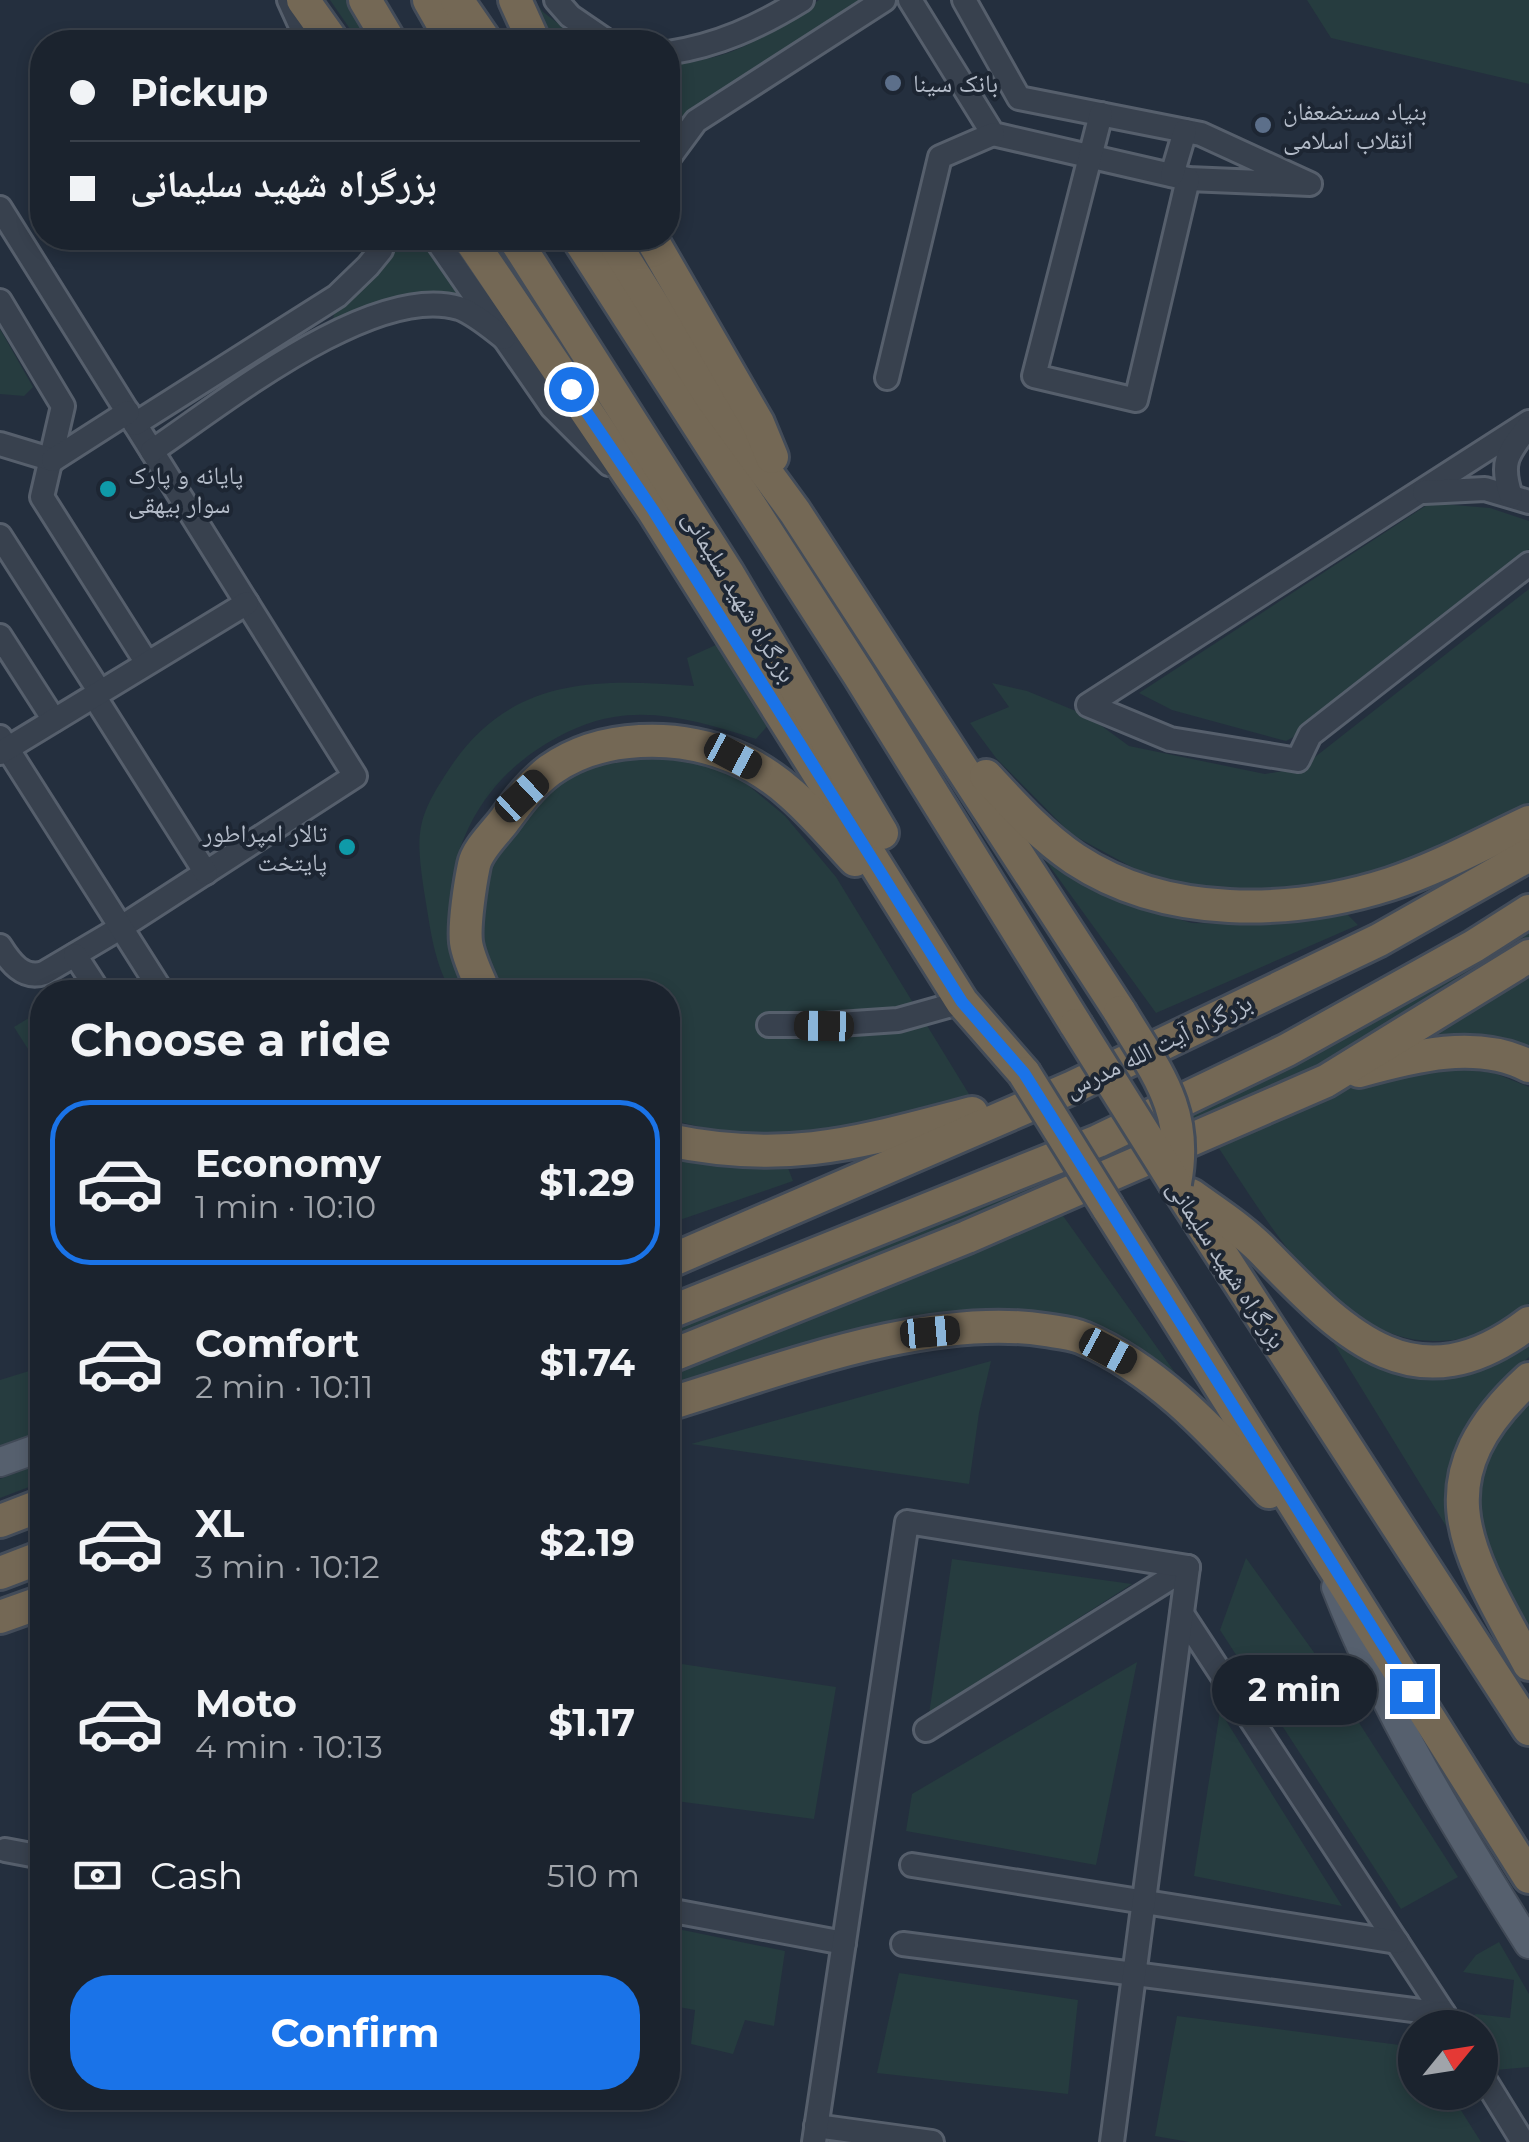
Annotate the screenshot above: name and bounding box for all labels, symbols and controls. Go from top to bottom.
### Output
place label: بانک سینا [913,68,998,98]
text: Pickup [130,69,268,116]
marker: بانک سینا [882,72,904,94]
place label: بنیاد مستضعفان انقلاب اسلامی [1283,96,1427,156]
marker: بنیاد مستضعفان انقلاب اسلامی [1252,114,1274,136]
text: بزرگراه شهید سلیمانی [130,160,437,207]
route start [549,367,594,412]
place label: پایانه و پارک سوار بیهقی [128,460,243,520]
marker: پایانه و پارک سوار بیهقی [97,478,119,500]
street label: بزرگراه شهید سلیمانی [676,505,803,688]
car [699,729,767,783]
car [490,765,554,827]
place label: تالار امپراطور پایتخت [202,818,327,877]
marker: تالار امپراطور پایتخت [336,836,358,858]
street label: بزرگراه آیت الله مدرس [1059,987,1257,1104]
car [794,1010,854,1042]
text: Choose a ride [70,1012,391,1067]
icon: car [75,1138,165,1228]
text: Economy [195,1140,381,1187]
text: $1.29 [539,1159,635,1206]
street label: بزرگراه شهید سلیمانی [1160,1174,1293,1355]
text: 1 min · 10:10 [195,1187,376,1226]
car [899,1314,961,1350]
icon: car [75,1318,165,1408]
text: Comfort [195,1320,359,1367]
car [1074,1324,1142,1378]
text: $1.74 [540,1339,635,1386]
text: 2 min · 10:11 [195,1367,373,1406]
icon: car [75,1498,165,1588]
text: XL [195,1500,244,1547]
text: $2.19 [540,1519,635,1566]
text: 3 min · 10:12 [195,1547,380,1586]
callout: 2 min [1212,1656,1377,1726]
route end [1390,1669,1435,1714]
text: 2 min [1248,1670,1341,1709]
icon: car [75,1678,165,1768]
text: Moto [195,1680,297,1727]
text: $1.17 [548,1699,635,1746]
text: 4 min · 10:13 [195,1727,383,1766]
icon: cash [70,1848,125,1903]
text: Cash [150,1852,243,1899]
text: 510 m [547,1856,640,1895]
button: Confirm [70,1975,640,2090]
north arrow [1398,2010,1498,2110]
map controls [1398,2010,1498,2110]

